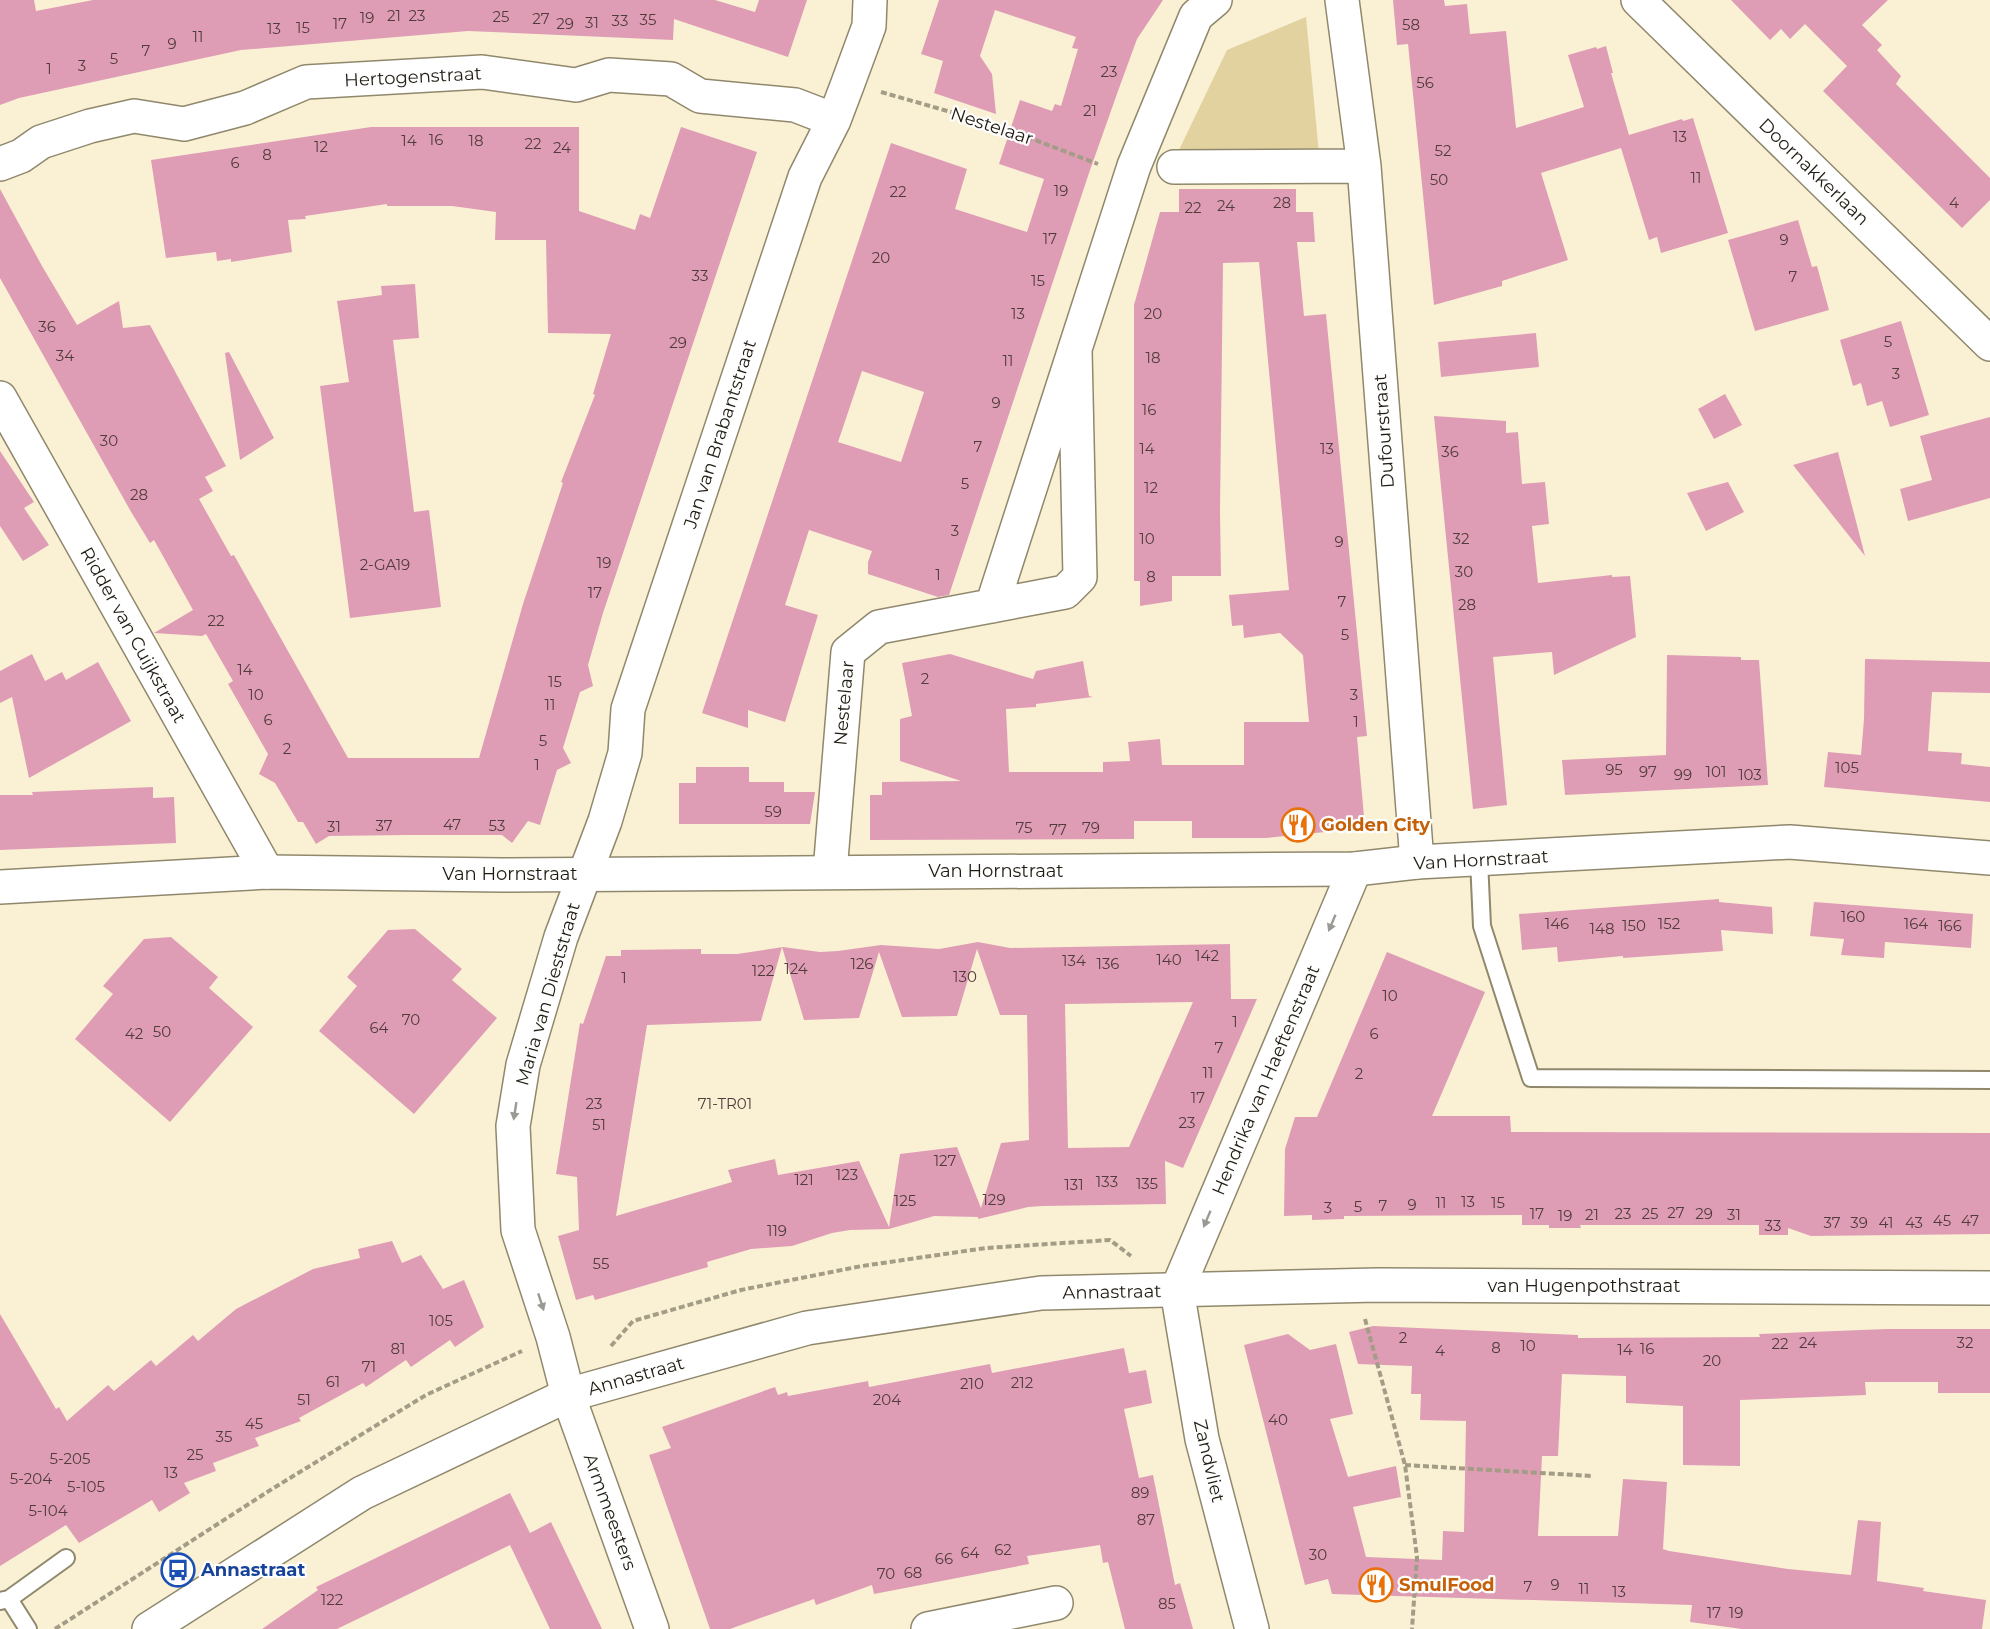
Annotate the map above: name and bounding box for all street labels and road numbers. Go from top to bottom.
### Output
street label: Hertogenstraat [344,62,482,92]
street label: Nestelaar [948,102,1036,150]
street label: Doornakkerlaan [1754,114,1874,230]
street label: Jan van Brabantstraat [679,337,761,532]
street label: Dufourstraat [1369,373,1399,489]
street label: Ridder van Cuijkstraat [75,543,191,727]
street label: Nestelaar [829,659,859,747]
street label: Van Hornstraat [1413,845,1549,875]
street label: Van Hornstraat [928,860,1064,882]
street label: Van Hornstraat [442,863,578,885]
street label: Maria van Dieststraat [511,900,585,1088]
street label: Hendrika van Haeftenstraat [1207,962,1325,1198]
street label: van Hugenpothstraat [1487,1275,1681,1297]
street label: Annastraat [1062,1280,1162,1304]
street label: Annastraat [585,1352,687,1400]
street label: Zandvliet [1189,1417,1229,1505]
street label: Armmeesters [579,1451,641,1574]

